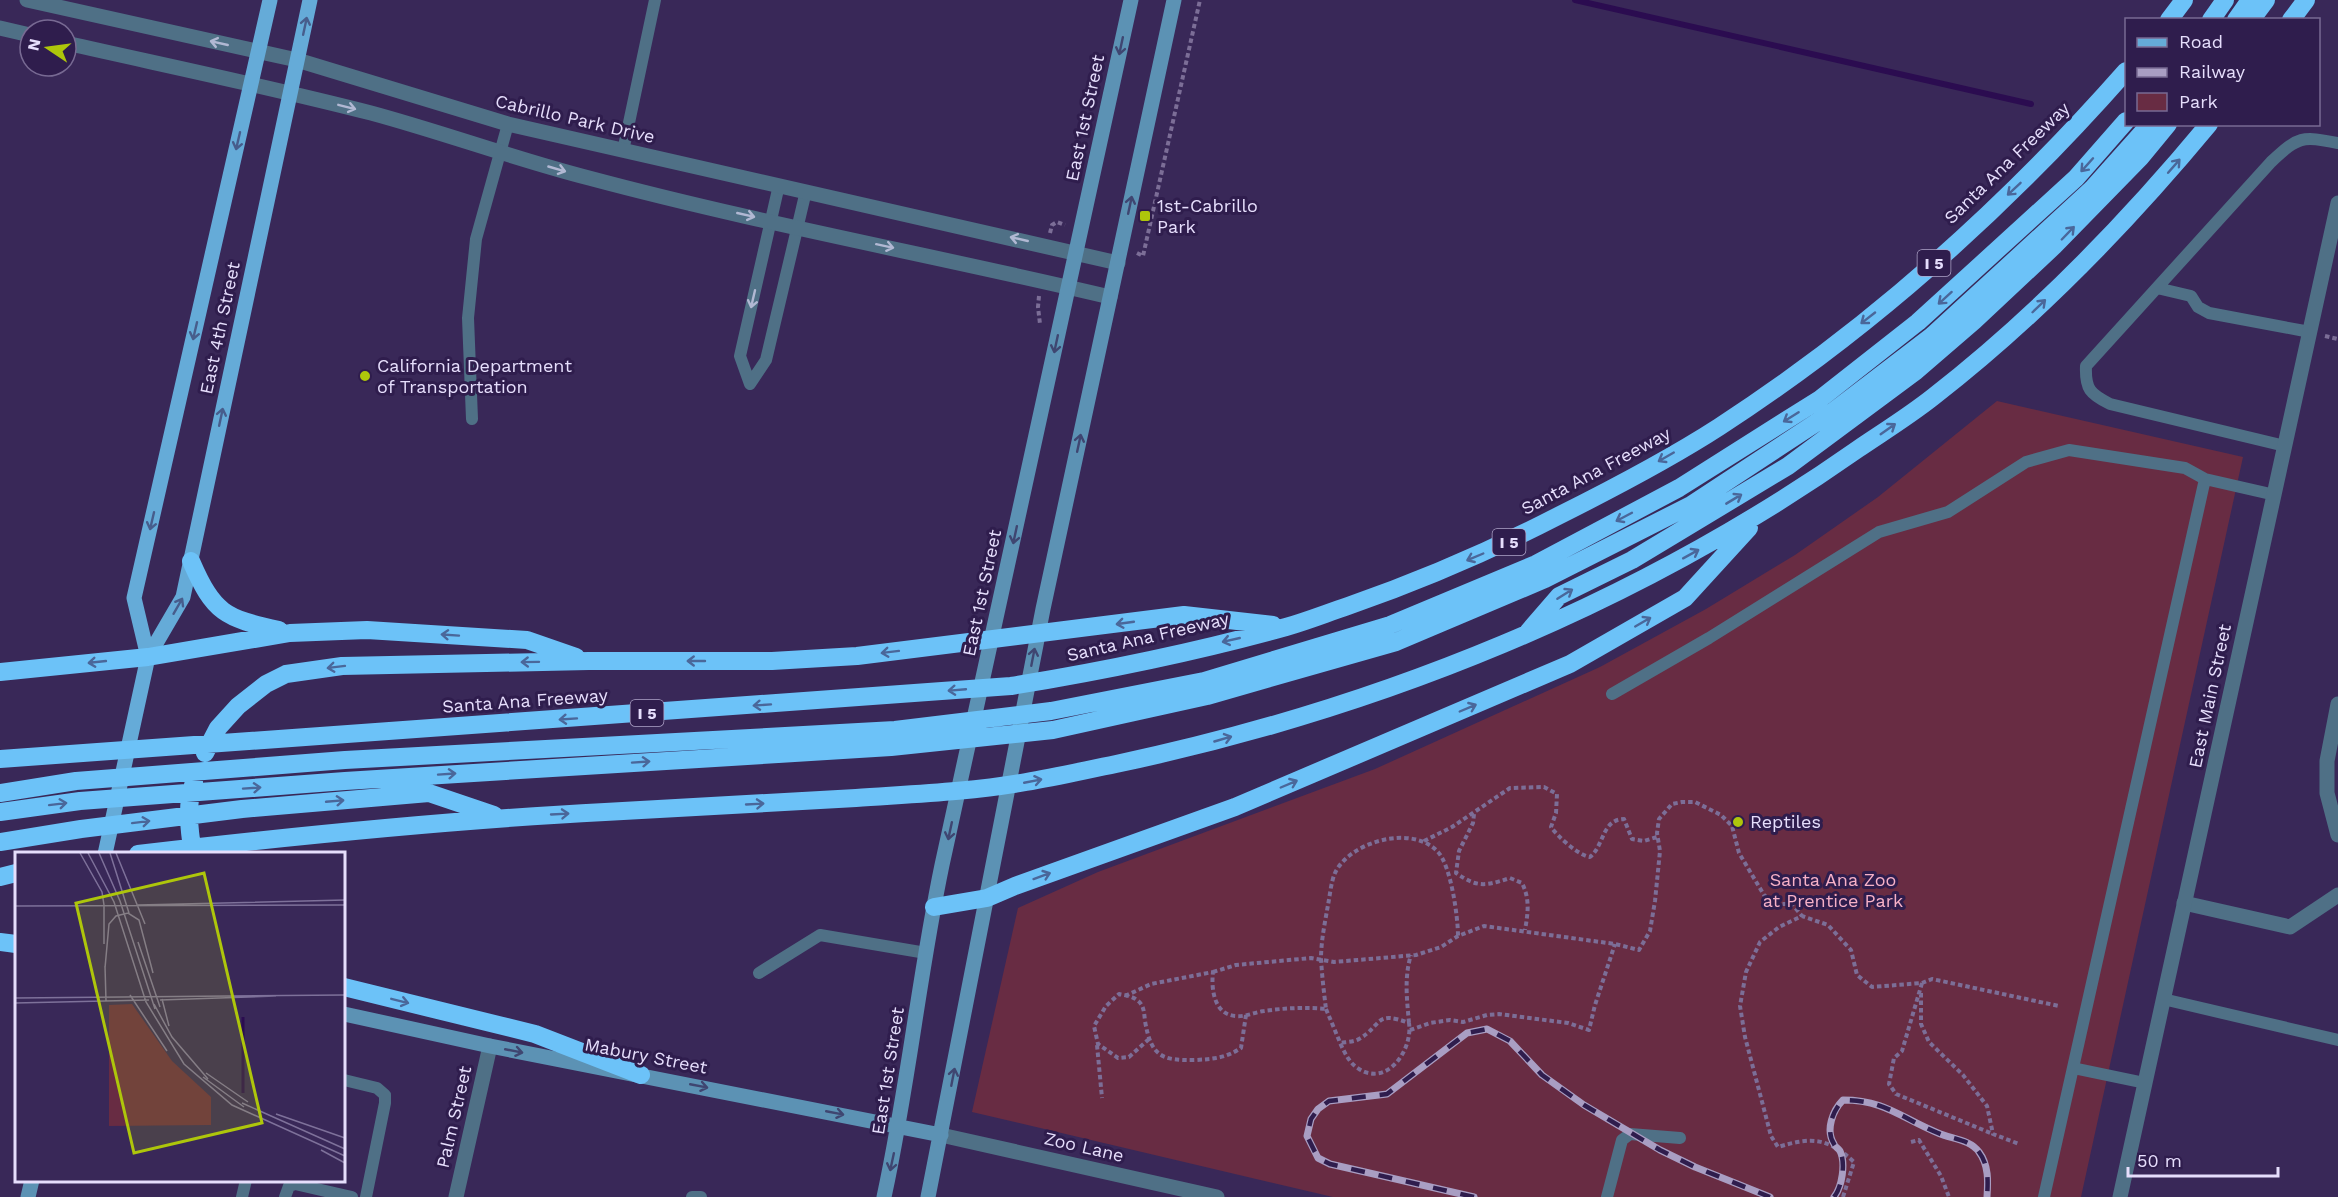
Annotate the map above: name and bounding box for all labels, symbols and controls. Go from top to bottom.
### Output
one-way arrow [299,17,311,36]
north arrow [18,18,78,78]
legend [2125,18,2320,126]
text: Road [2179,31,2223,52]
one-way arrow [210,36,229,48]
one-way arrow [1115,36,1126,55]
text: N [23,37,44,53]
street label: East 1st Street [1061,52,1108,183]
text: Railway [2179,61,2246,82]
street label: Cabrillo Park Drive [493,90,657,147]
text: Park [2179,91,2218,112]
street label: Santa Ana Freeway [1940,97,2074,228]
one-way arrow [337,102,356,114]
one-way arrow [232,131,244,150]
one-way arrow [2080,157,2094,172]
one-way arrow [2168,158,2181,174]
one-way arrow [547,164,566,176]
one-way arrow [2007,182,2022,197]
place label: 1st-Cabrillo Park [1157,195,1258,237]
one-way arrow [1125,196,1136,216]
marker: 1st-Cabrillo Park [1138,209,1152,223]
one-way arrow [737,210,756,222]
one-way arrow [2060,225,2075,240]
one-way arrow [1010,233,1029,244]
one-way arrow [874,241,894,252]
road number: I 5 [1918,250,1950,276]
street label: East 4th Street [195,259,244,396]
one-way arrow [747,289,759,308]
one-way arrow [1938,291,1953,305]
one-way arrow [2031,299,2046,313]
one-way arrow [1860,311,1876,324]
one-way arrow [189,321,200,340]
one-way arrow [1050,334,1061,353]
place label: California Department of Transportation [377,355,572,397]
marker: California Department of Transportation [358,369,372,383]
one-way arrow [216,407,227,427]
one-way arrow [1783,412,1800,424]
street label: Santa Ana Freeway [1518,422,1675,519]
one-way arrow [1879,423,1895,435]
one-way arrow [1073,434,1085,453]
one-way arrow [1658,452,1675,464]
one-way arrow [1725,493,1742,505]
one-way arrow [1616,511,1633,523]
one-way arrow [145,512,157,531]
one-way arrow [1008,525,1020,544]
street label: East 1st Street [958,527,1005,658]
road number: I 5 [1492,529,1526,555]
one-way arrow [1682,548,1699,560]
one-way arrow [1466,552,1485,563]
one-way arrow [1556,588,1573,601]
one-way arrow [172,598,184,615]
street label: Santa Ana Freeway [1065,607,1232,665]
one-way arrow [1634,616,1651,628]
one-way arrow [1116,617,1136,628]
street label: East Main Street [2184,622,2235,770]
one-way arrow [441,630,461,641]
one-way arrow [1221,634,1240,646]
one-way arrow [881,646,901,657]
one-way arrow [1028,648,1039,667]
one-way arrow [686,655,706,667]
one-way arrow [521,656,541,668]
one-way arrow [87,657,107,668]
one-way arrow [326,662,346,673]
street label: Santa Ana Freeway [441,684,609,717]
one-way arrow [947,685,967,696]
one-way arrow [753,699,773,710]
road number: I 5 [630,700,664,726]
one-way arrow [1459,702,1477,713]
one-way arrow [558,713,578,724]
one-way arrow [1213,733,1232,744]
one-way arrow [631,756,651,767]
one-way arrow [436,769,456,780]
one-way arrow [1022,775,1042,786]
one-way arrow [1279,778,1298,789]
one-way arrow [242,782,262,793]
one-way arrow [324,795,344,806]
one-way arrow [48,799,67,810]
one-way arrow [744,799,764,810]
one-way arrow [550,809,570,820]
place label: Reptiles [1750,811,1821,832]
marker: Reptiles [1731,815,1745,829]
one-way arrow [131,816,150,827]
one-way arrow [944,820,955,840]
inset map [15,852,345,1182]
park label: Santa Ana Zoo at Prentice Park [1763,869,1903,911]
one-way arrow [1032,870,1051,881]
one-way arrow [391,996,410,1008]
street label: East 1st Street [867,1005,908,1136]
street label: Mabury Street [583,1033,710,1078]
one-way arrow [503,1046,523,1057]
street label: Palm Street [432,1063,476,1170]
one-way arrow [948,1068,959,1088]
one-way arrow [689,1081,708,1093]
one-way arrow [824,1108,844,1119]
street label: Zoo Lane [1042,1127,1126,1166]
scale bar [2128,1140,2278,1178]
text: 50 m [2137,1150,2182,1171]
one-way arrow [886,1151,897,1171]

